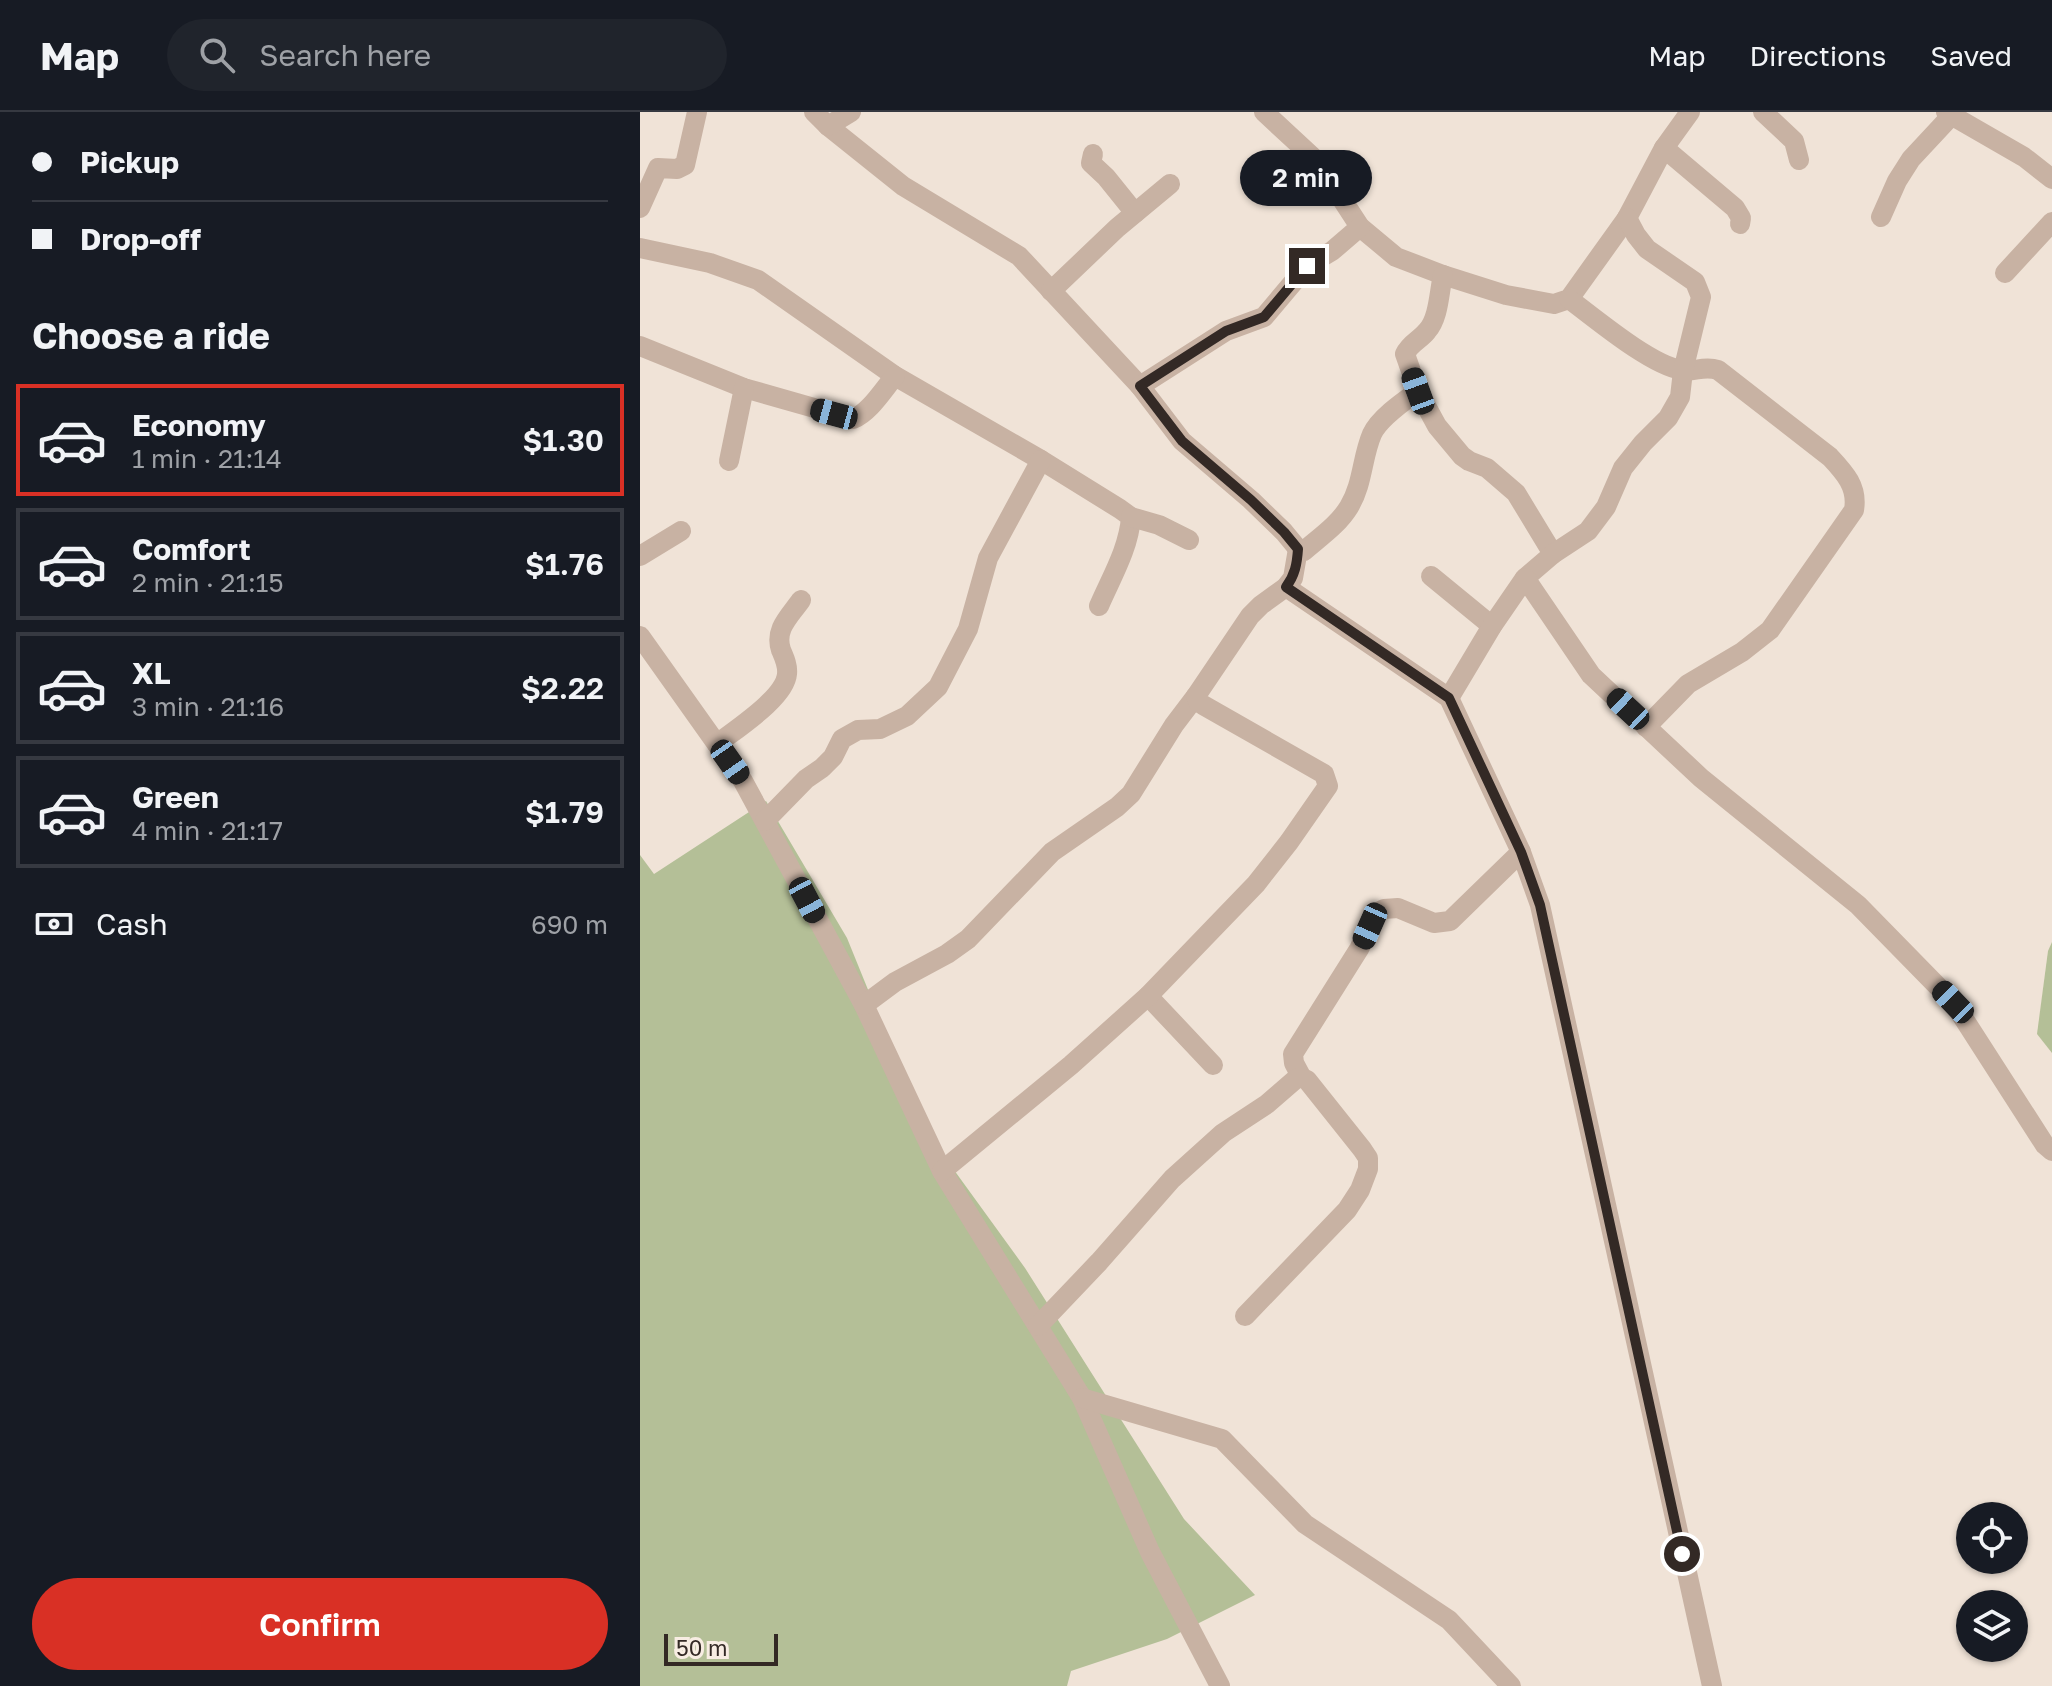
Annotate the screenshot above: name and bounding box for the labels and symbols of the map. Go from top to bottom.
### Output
callout: 2 min [1241,150,1373,206]
route end [1289,248,1325,284]
car [1399,364,1437,418]
car [808,396,860,432]
car [1602,684,1654,734]
car [706,735,754,789]
car [785,873,829,927]
car [1349,899,1391,953]
car [1928,976,1978,1028]
route start [1664,1536,1700,1572]
scale bar [664,1630,778,1666]

